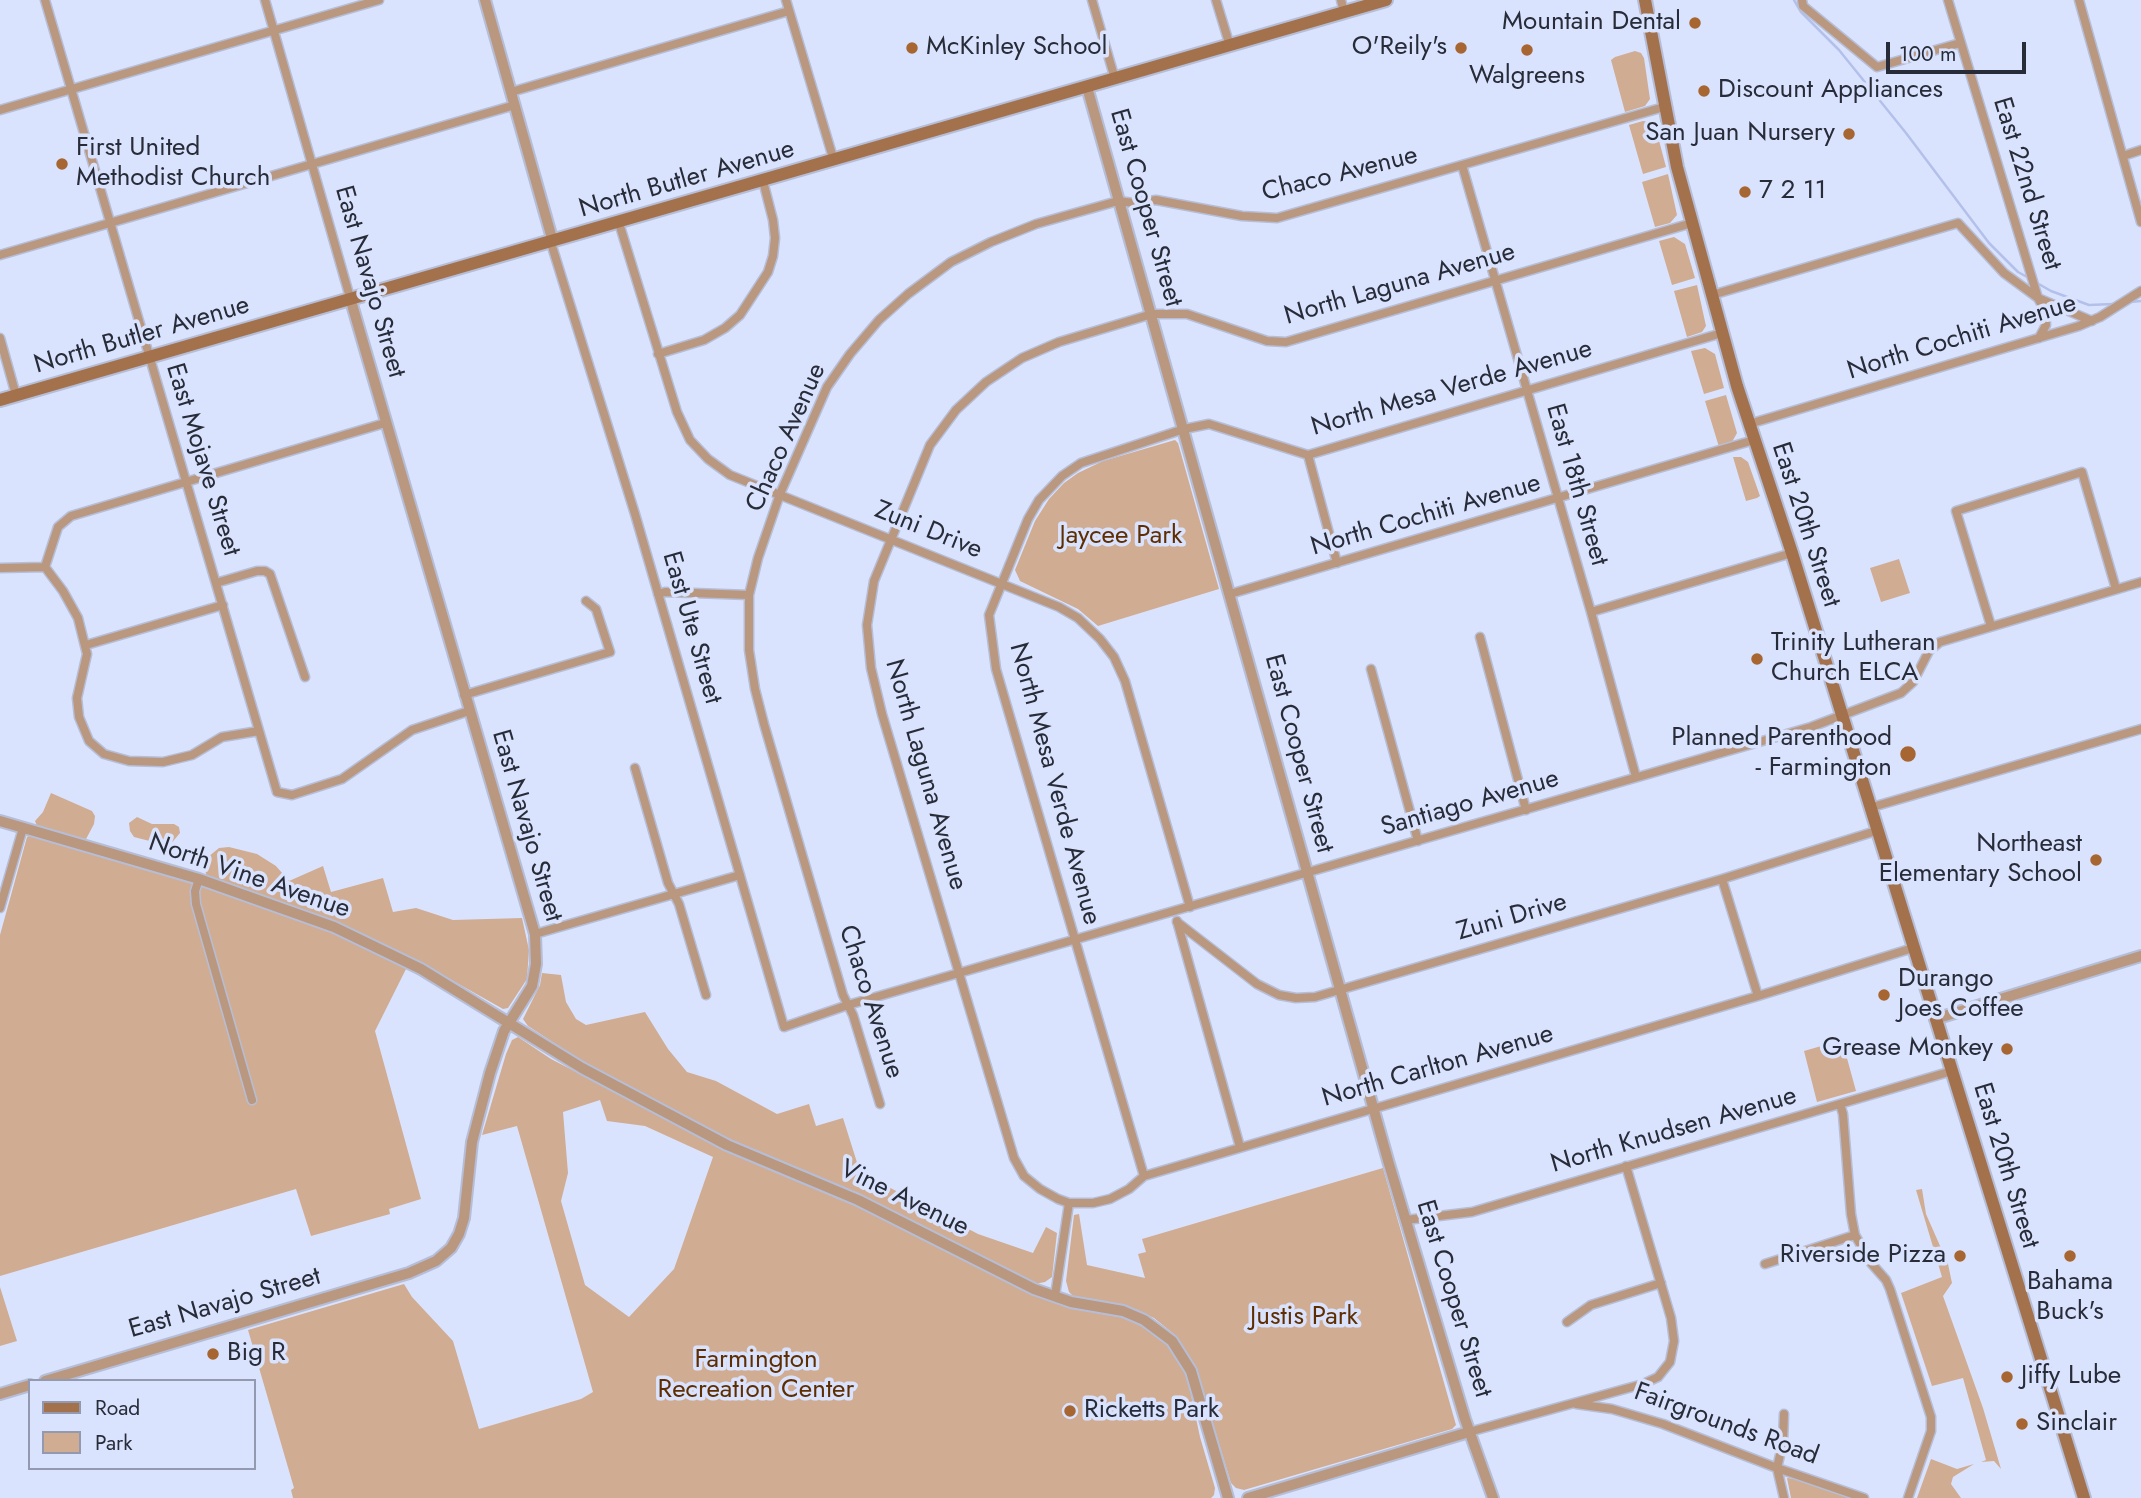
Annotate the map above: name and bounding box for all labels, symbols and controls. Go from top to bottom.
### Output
place label: Mountain Dental [1502,7,1681,39]
marker: Mountain Dental [1687,15,1703,31]
scale bar [1889,28,2029,72]
place label: McKinley School [926,32,1108,64]
place label: O'Reily's [1352,32,1447,64]
text: 100 m [1899,39,1956,69]
marker: McKinley School [904,40,920,56]
marker: O'Reily's [1453,40,1469,56]
marker: Walgreens [1519,42,1535,58]
place label: Walgreens [1469,61,1585,93]
place label: Discount Appliances [1718,75,1943,107]
marker: Discount Appliances [1696,83,1712,99]
street label: East 22nd Street [1985,94,2067,274]
street label: East Cooper Street [1102,105,1188,311]
place label: San Juan Nursery [1645,118,1835,150]
marker: San Juan Nursery [1841,126,1857,142]
place label: First United Methodist Church [76,133,270,194]
street label: North Butler Avenue [576,134,798,226]
street label: Chaco Avenue [1259,141,1421,209]
marker: First United Methodist Church [54,156,70,172]
place label: 7 2 11 [1759,176,1826,208]
street label: East Navajo Street [327,182,411,382]
marker: 7 2 11 [1737,184,1753,200]
street label: North Laguna Avenue [1281,237,1519,333]
street label: North Cochiti Avenue [1844,288,2080,388]
street label: North Butler Avenue [31,290,253,382]
street label: North Mesa Verde Avenue [1308,334,1596,444]
street label: Chaco Avenue [740,359,834,517]
street label: East Mojave Street [158,360,246,560]
street label: East 18th Street [1538,400,1614,570]
street label: East 20th Street [1764,439,1846,611]
street label: North Cochiti Avenue [1308,468,1544,564]
street label: Zuni Drive [870,495,986,567]
park label: Jaycee Park [1059,521,1183,553]
street label: East Ute Street [654,548,728,708]
place label: Trinity Lutheran Church ELCA [1771,628,1936,690]
street label: North Mesa Verde Avenue [1001,640,1107,928]
street label: East Cooper Street [1256,651,1340,857]
marker: Trinity Lutheran Church ELCA [1749,651,1765,667]
street label: North Laguna Avenue [877,656,973,894]
place label: Planned Parenthood - Farmington [1671,723,1892,784]
street label: East Navajo Street [484,726,568,926]
marker: Planned Parenthood - Farmington [1898,744,1918,764]
street label: Santiago Avenue [1377,764,1563,844]
street label: North Vine Avenue [144,828,354,926]
place label: Northeast Elementary School [1879,829,2082,890]
marker: Northeast Elementary School [2088,852,2104,868]
street label: Zuni Drive [1453,887,1571,949]
street label: Chaco Avenue [831,921,909,1083]
place label: Durango Joes Coffee [1898,964,2024,1026]
marker: Durango Joes Coffee [1876,987,1892,1003]
street label: North Carlton Avenue [1319,1019,1557,1115]
place label: Grease Monkey [1822,1033,1993,1065]
marker: Grease Monkey [1999,1041,2015,1057]
street label: East 20th Street [1965,1079,2045,1253]
street label: North Knudsen Avenue [1548,1081,1800,1181]
street label: Vine Avenue [834,1154,974,1244]
street label: East Cooper Street [1408,1197,1498,1401]
place label: Riverside Pizza [1780,1240,1946,1272]
marker: Riverside Pizza [1952,1248,1968,1264]
marker: Bahama Buck's [2062,1248,2078,1264]
street label: East Navajo Street [125,1262,325,1346]
place label: Bahama Buck's [2027,1267,2113,1328]
park label: Justis Park [1250,1302,1358,1334]
place label: Big R [227,1338,285,1370]
park label: Farmington Recreation Center [658,1345,854,1406]
marker: Big R [205,1346,221,1362]
place label: Jiffy Lube [2021,1361,2121,1393]
marker: Jiffy Lube [1999,1369,2015,1385]
street label: Fairgrounds Road [1629,1377,1823,1473]
legend [28,1379,256,1470]
text: Road [95,1393,140,1423]
place label: Ricketts Park [1084,1395,1219,1427]
marker: Ricketts Park [1062,1403,1078,1419]
place label: Sinclair [2036,1408,2117,1440]
marker: Sinclair [2014,1416,2030,1432]
text: Park [95,1428,132,1458]

